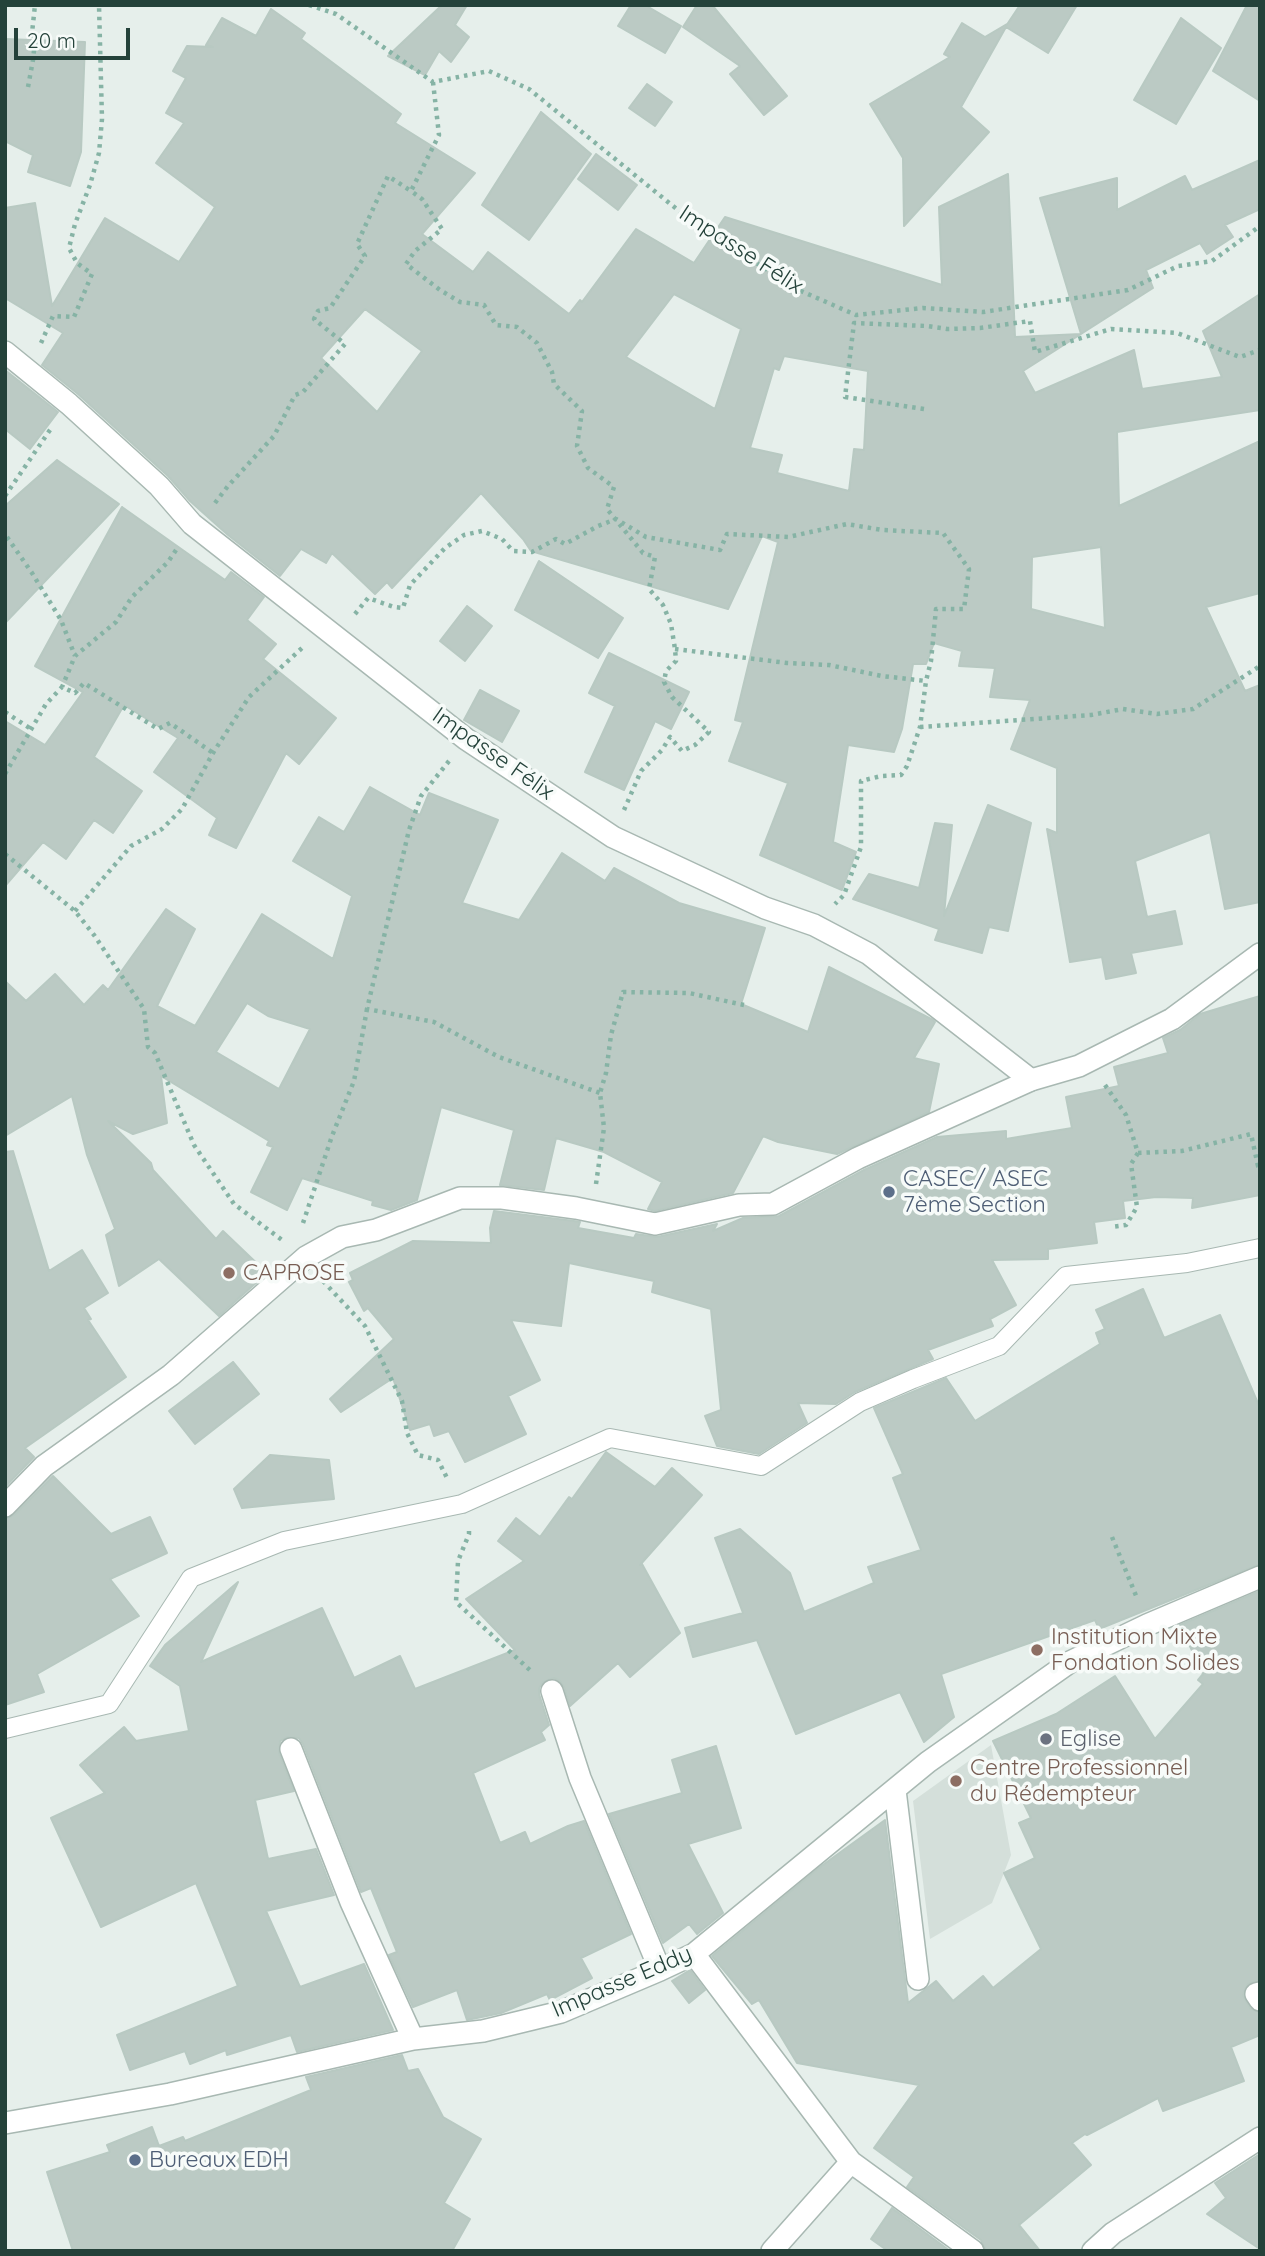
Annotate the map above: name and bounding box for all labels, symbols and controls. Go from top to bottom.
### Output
scale bar [18,14,133,58]
text: 20 m [27,27,76,53]
street label: Impasse Félix [674,200,808,300]
street label: Impasse Félix [427,702,559,806]
place label: CASEC/ ASEC 7ème Section [903,1165,1048,1219]
marker: CASEC/ ASEC 7ème Section [881,1184,897,1200]
place label: CAPROSE [243,1259,345,1287]
marker: CAPROSE [221,1265,237,1281]
place label: Institution Mixte Fondation Solides [1051,1623,1240,1677]
marker: Institution Mixte Fondation Solides [1029,1642,1045,1658]
place label: Eglise [1060,1725,1121,1753]
marker: Eglise [1038,1731,1054,1747]
place label: Centre Professionnel du Rédempteur [970,1754,1188,1808]
marker: Centre Professionnel du Rédempteur [948,1773,964,1789]
street label: Impasse Eddy [548,1940,696,2024]
place label: Bureaux EDH [149,2146,289,2174]
marker: Bureaux EDH [127,2152,143,2168]

